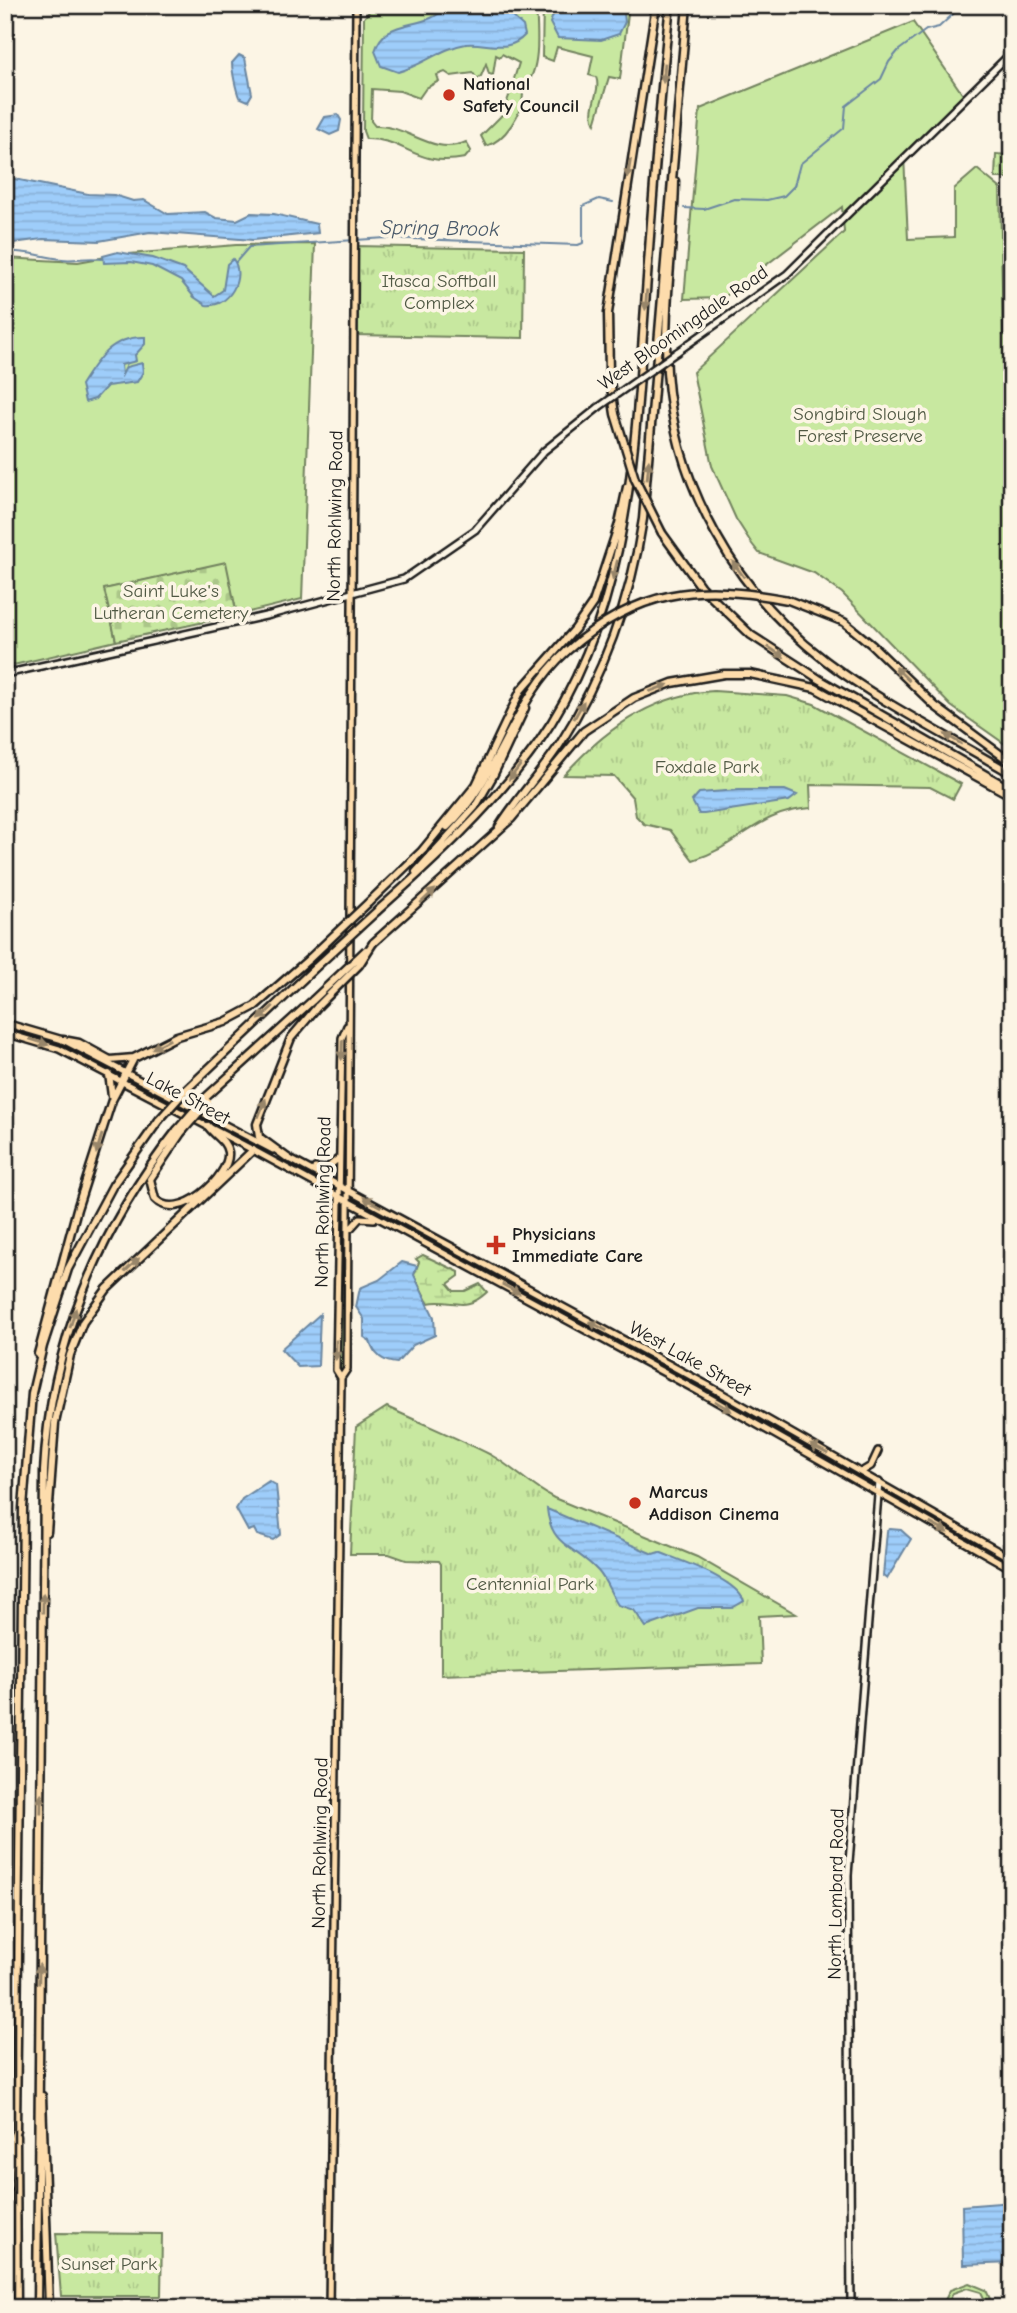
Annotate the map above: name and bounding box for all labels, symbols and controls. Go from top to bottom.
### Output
one-way arrow [658,62,669,84]
place label: National Safety Council [463,73,579,117]
marker: National Safety Council [441,87,457,103]
one-way arrow [623,159,634,181]
water label: Spring Brook [380,215,500,241]
street label: West Bloomingdale Road [594,261,772,395]
park label: Itasca Softball Complex [382,270,496,314]
one-way arrow [640,289,651,311]
park label: Songbird Slough Forest Preserve [793,403,927,447]
street label: North Rohlwing Road [323,430,347,602]
one-way arrow [643,459,654,481]
one-way arrow [609,559,620,581]
one-way arrow [731,560,745,578]
park label: Saint Luke's Lutheran Cemetery [94,580,249,624]
one-way arrow [767,645,785,659]
one-way arrow [894,666,911,682]
one-way arrow [648,682,669,693]
one-way arrow [574,700,585,720]
one-way arrow [943,733,963,745]
park label: Foxdale Park [655,756,760,778]
one-way arrow [508,763,522,781]
one-way arrow [419,888,437,904]
one-way arrow [258,1004,275,1020]
one-way arrow [29,1037,50,1048]
one-way arrow [150,1037,170,1049]
one-way arrow [336,1039,347,1061]
street label: Lake Street [143,1067,234,1129]
one-way arrow [257,1097,268,1118]
street label: North Rohlwing Road [311,1116,335,1288]
one-way arrow [93,1134,103,1155]
one-way arrow [362,1196,381,1208]
place label: Physicians Immediate Care [512,1223,643,1267]
marker: Physicians Immediate Care [486,1235,506,1255]
one-way arrow [123,1257,141,1273]
one-way arrow [501,1284,521,1295]
one-way arrow [68,1308,79,1329]
street label: West Lake Street [625,1317,755,1402]
one-way arrow [588,1320,608,1332]
one-way arrow [331,1339,342,1361]
one-way arrow [713,1400,732,1412]
one-way arrow [809,1443,829,1455]
place label: Marcus Addison Cinema [649,1481,779,1525]
marker: Marcus Addison Cinema [627,1495,643,1511]
one-way arrow [929,1522,949,1534]
park label: Centennial Park [466,1573,595,1595]
one-way arrow [37,1592,48,1614]
street label: North Rohlwing Road [308,1757,332,1929]
one-way arrow [35,1793,47,1815]
street label: North Lombard Road [824,1808,848,1980]
one-way arrow [33,1962,45,1984]
park label: Sunset Park [61,2253,158,2275]

